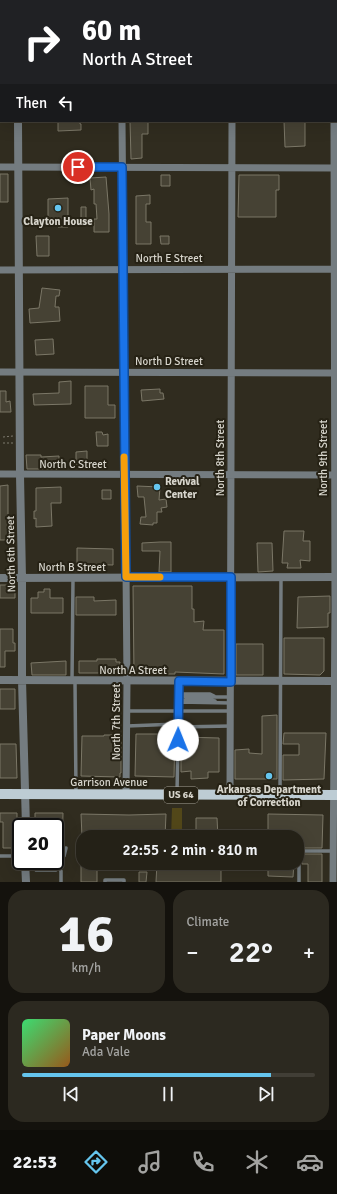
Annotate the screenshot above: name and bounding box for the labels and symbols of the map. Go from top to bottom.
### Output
pin [61,150,95,184]
marker: Clayton House [53,203,63,213]
place label: Clayton House [23,215,93,228]
street label: North E Street [135,252,203,265]
street label: North D Street [135,355,203,368]
street label: North 8th Street [214,420,227,496]
street label: North 9th Street [317,420,330,496]
street label: North C Street [39,458,107,471]
place label: Revival Center [165,475,200,501]
marker: Revival Center [152,482,162,492]
street label: North 6th Street [4,515,18,592]
street label: North B Street [38,561,106,574]
street label: North A Street [99,664,167,677]
street label: North 7th Street [110,684,123,760]
position arrow [157,719,199,761]
marker: Arkansas Department of Correction [264,771,274,781]
street label: Garrison Avenue [70,776,148,789]
place label: Arkansas Department of Correction [217,783,321,809]
road number: US 64 [164,787,198,803]
speed limit sign: 20 [12,818,64,870]

